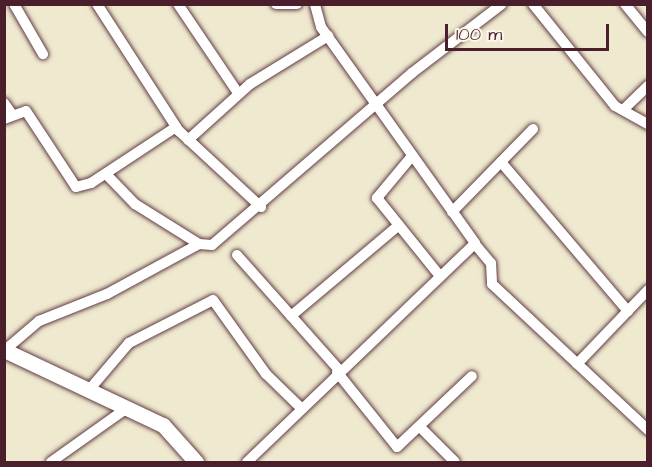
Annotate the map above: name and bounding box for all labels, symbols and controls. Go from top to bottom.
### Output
scale bar [448,12,612,50]
text: 100 m [456,22,502,47]

